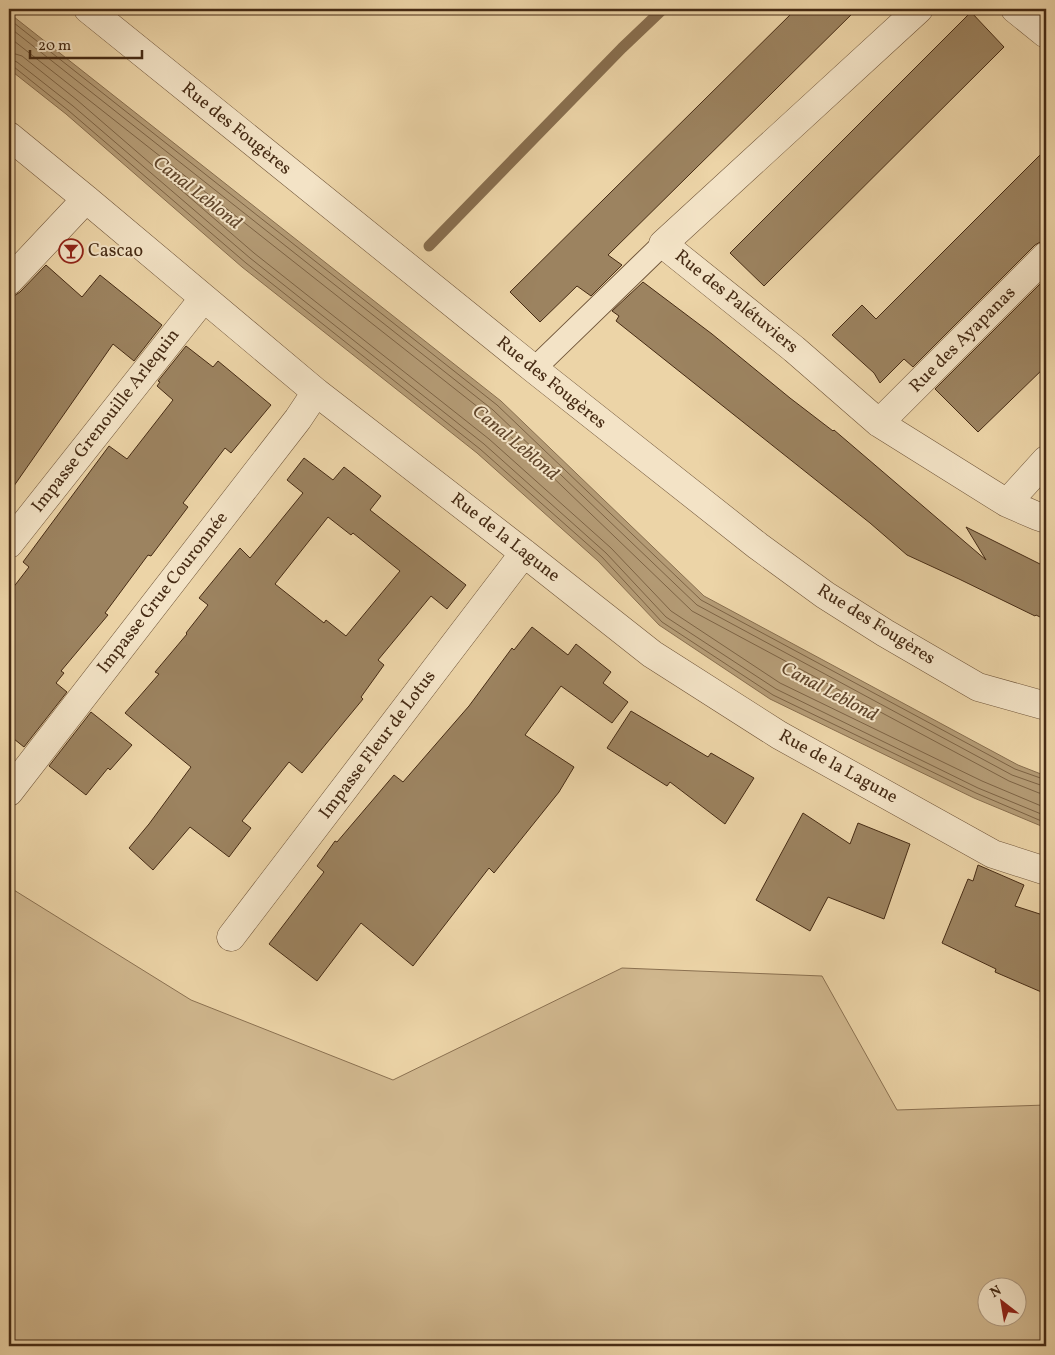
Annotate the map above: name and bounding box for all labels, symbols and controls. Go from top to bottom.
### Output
scale bar [30,28,142,60]
text: 20 m [38,36,71,57]
street label: Rue des Fougères [176,77,296,181]
water label: Canal Leblond [147,150,247,236]
bar icon: Cascao [58,238,84,264]
place label: Cascao [88,239,143,264]
street label: Rue des Palétuviers [669,244,803,360]
street label: Rue des Ayapanas [904,281,1022,399]
street label: Impasse Grenouille Arlequin [26,324,186,518]
street label: Rue des Fougères [491,331,611,435]
water label: Canal Leblond [466,399,564,487]
street label: Rue de la Lagune [445,487,565,589]
street label: Impasse Grue Couronnée [92,507,234,679]
street label: Rue des Fougères [812,579,940,671]
water label: Canal Leblond [776,656,882,728]
street label: Impasse Fleur de Lotus [314,665,442,825]
street label: Rue de la Lagune [774,724,902,810]
north arrow [978,1278,1028,1328]
text: N [987,1281,1005,1303]

